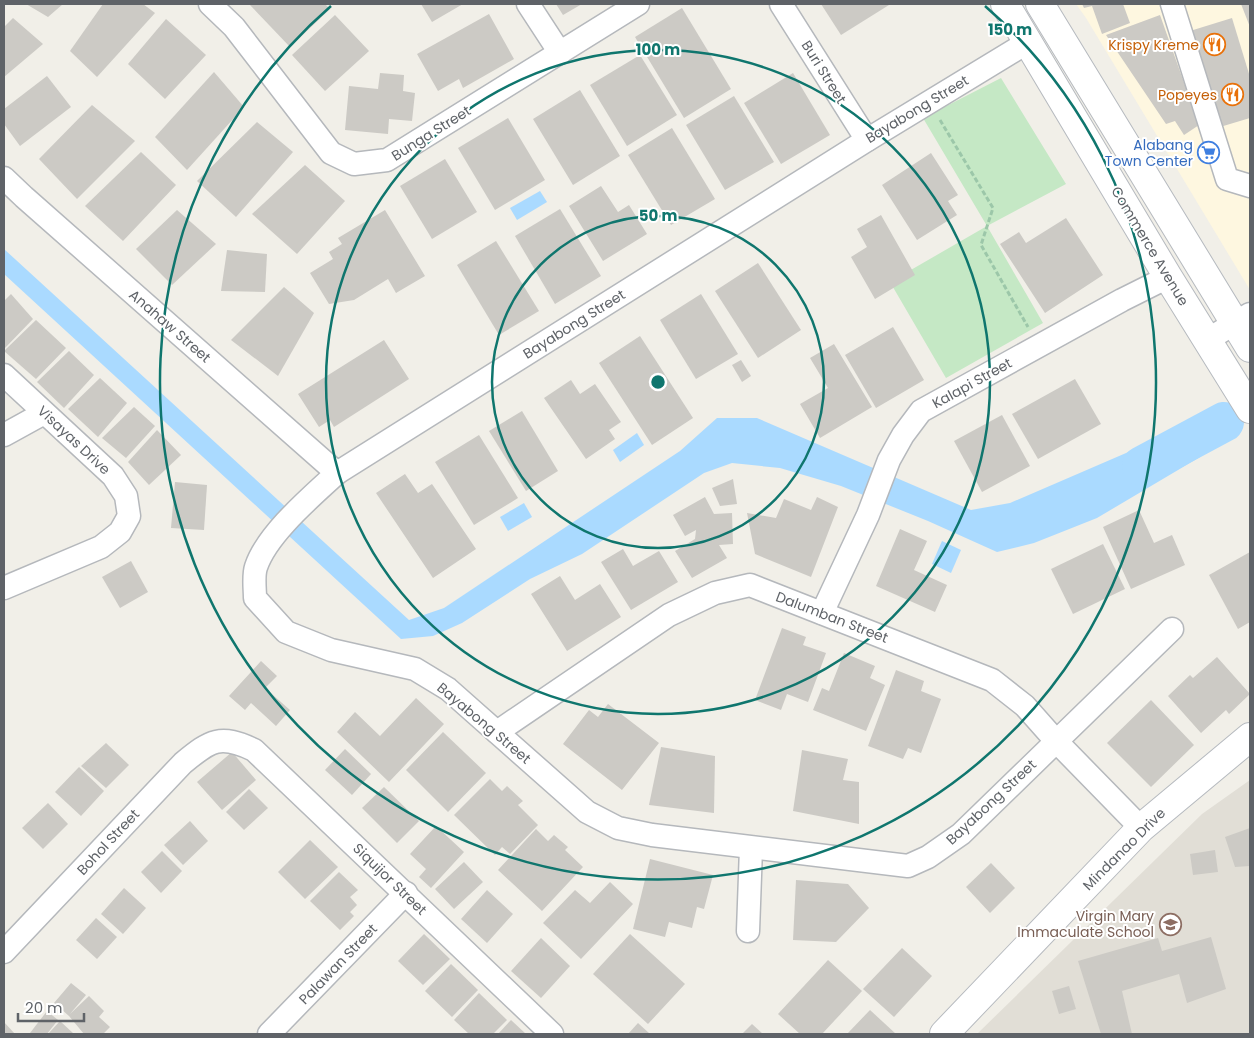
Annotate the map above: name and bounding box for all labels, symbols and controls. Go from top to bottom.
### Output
text: 150 m [988,19,1032,40]
restaurant icon: Krispy Kreme [1203,33,1227,57]
place label: Krispy Kreme [1108,35,1199,55]
street label: Buri Street [797,37,851,107]
text: 100 m [636,39,680,60]
street label: Bayabong Street [862,70,972,148]
restaurant icon: Popeyes [1221,83,1245,107]
place label: Popeyes [1158,85,1217,105]
street label: Bunga Street [387,101,475,165]
place label: Alabang Town Center [1105,135,1193,171]
supermarket icon: Alabang Town Center [1197,141,1221,165]
street label: Commerce Avenue [1106,183,1194,310]
text: 50 m [639,205,677,226]
street label: Anahaw Street [125,285,215,367]
street label: Bayabong Street [519,285,629,363]
street label: Kalapi Street [928,353,1016,413]
centre of rings [649,373,667,391]
street label: Visayas Drive [33,401,115,479]
street label: Dalumban Street [773,586,891,648]
street label: Bayabong Street [433,678,535,768]
street label: Bayabong Street [941,755,1041,849]
street label: Mindanao Drive [1078,803,1170,895]
street label: Bohol Street [72,805,144,879]
street label: Siquijor Street [349,838,431,920]
place label: Virgin Mary Immaculate School [1017,906,1154,942]
school or university icon: Virgin Mary Immaculate School [1158,912,1182,936]
street label: Palawan Street [294,919,382,1009]
scale bar [18,990,84,1022]
text: 20 m [25,997,63,1018]

